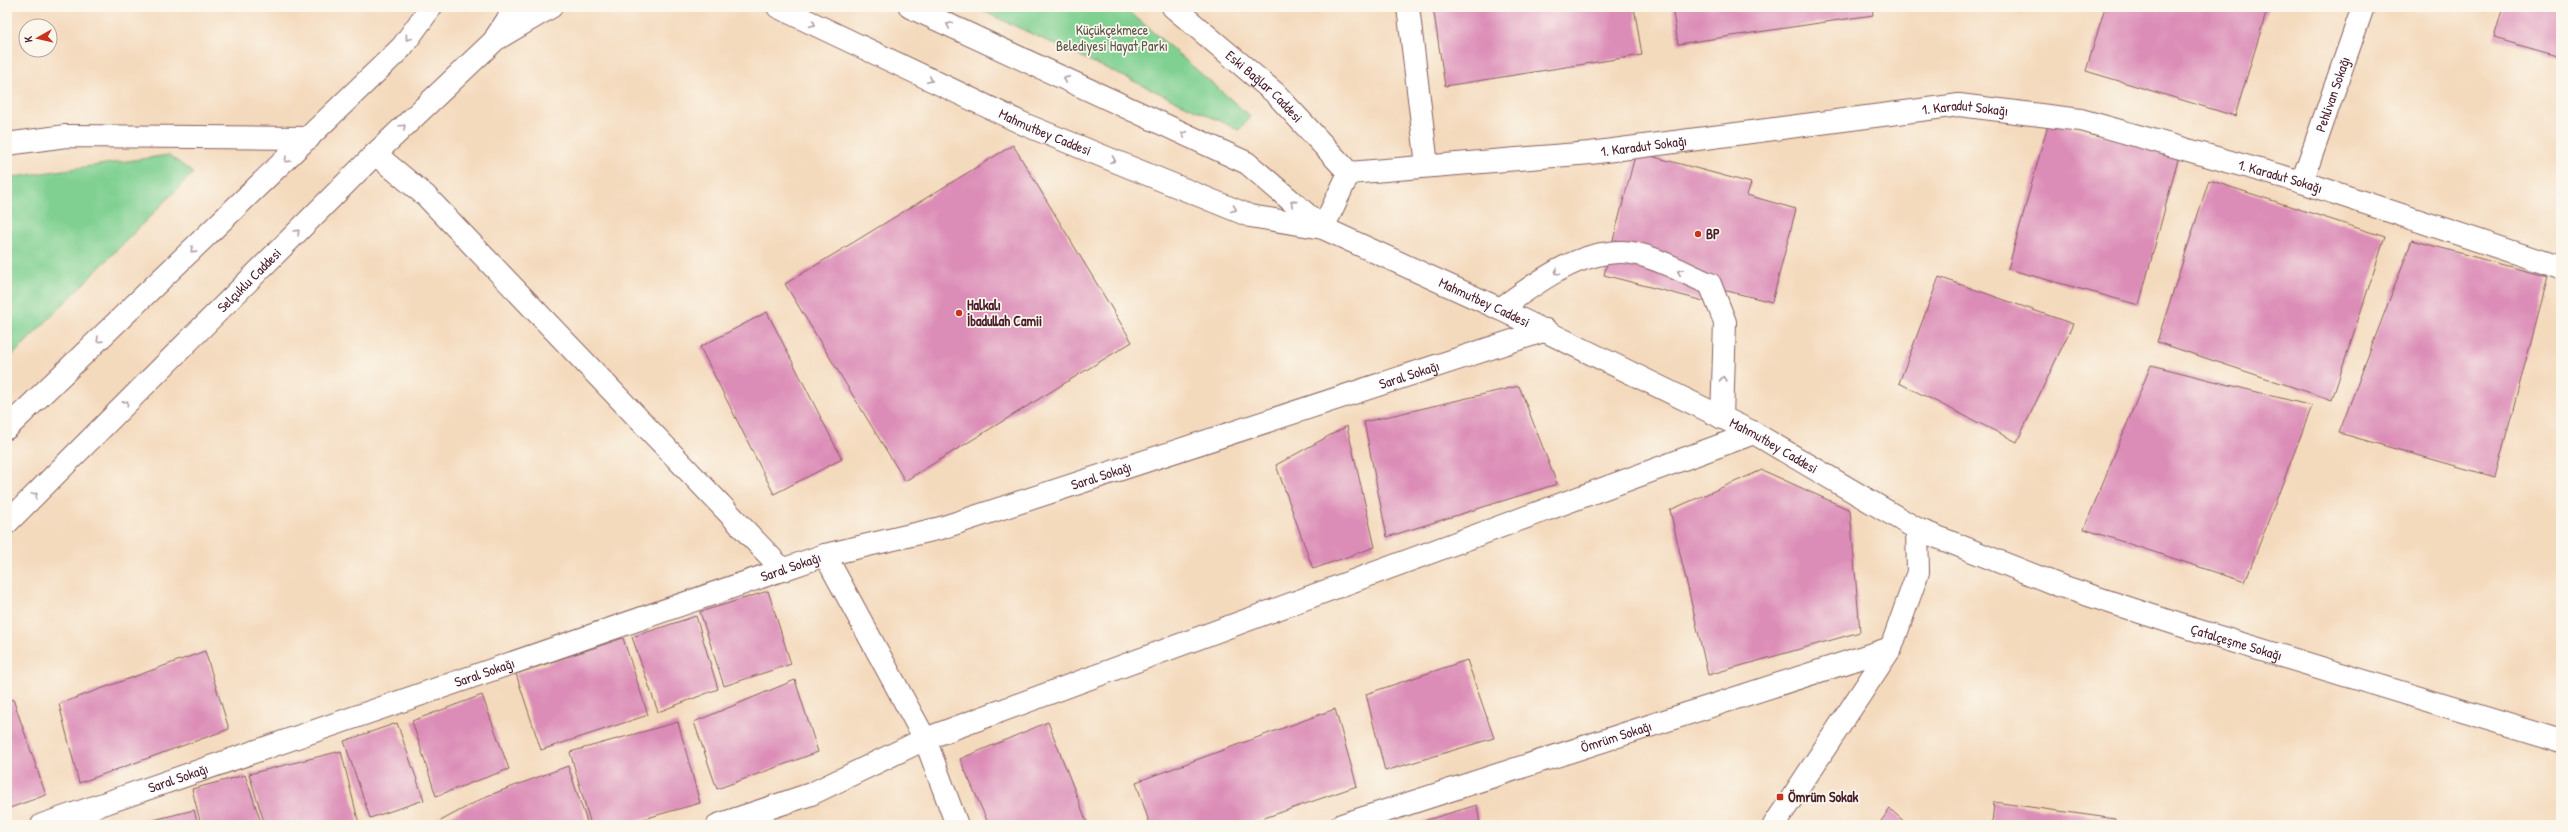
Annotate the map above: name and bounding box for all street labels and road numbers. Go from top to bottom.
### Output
street label: Eski Bağlar Caddesi [1222,46,1307,126]
street label: Pehlivan Sokağı [2310,54,2354,134]
street label: 1. Karadut Sokağı [1921,95,2009,121]
street label: Mahmutbey Caddesi [996,104,1094,160]
street label: 1. Karadut Sokağı [1599,130,1688,161]
street label: 1. Karadut Sokağı [2236,155,2325,197]
street label: Selçuklu Caddesi [213,244,285,316]
street label: Mahmutbey Caddesi [1436,272,1533,331]
street label: Saral Sokağı [1376,356,1442,393]
street label: Mahmutbey Caddesi [1727,413,1822,478]
street label: Saral Sokağı [1068,456,1134,494]
street label: Saral Sokağı [758,547,823,586]
street label: Çatalçeşme Sokağı [2188,619,2285,665]
street label: Saral Sokağı [452,653,517,691]
street label: Ömrüm Sokağı [1578,716,1654,757]
street label: Saral Sokağı [145,758,211,797]

